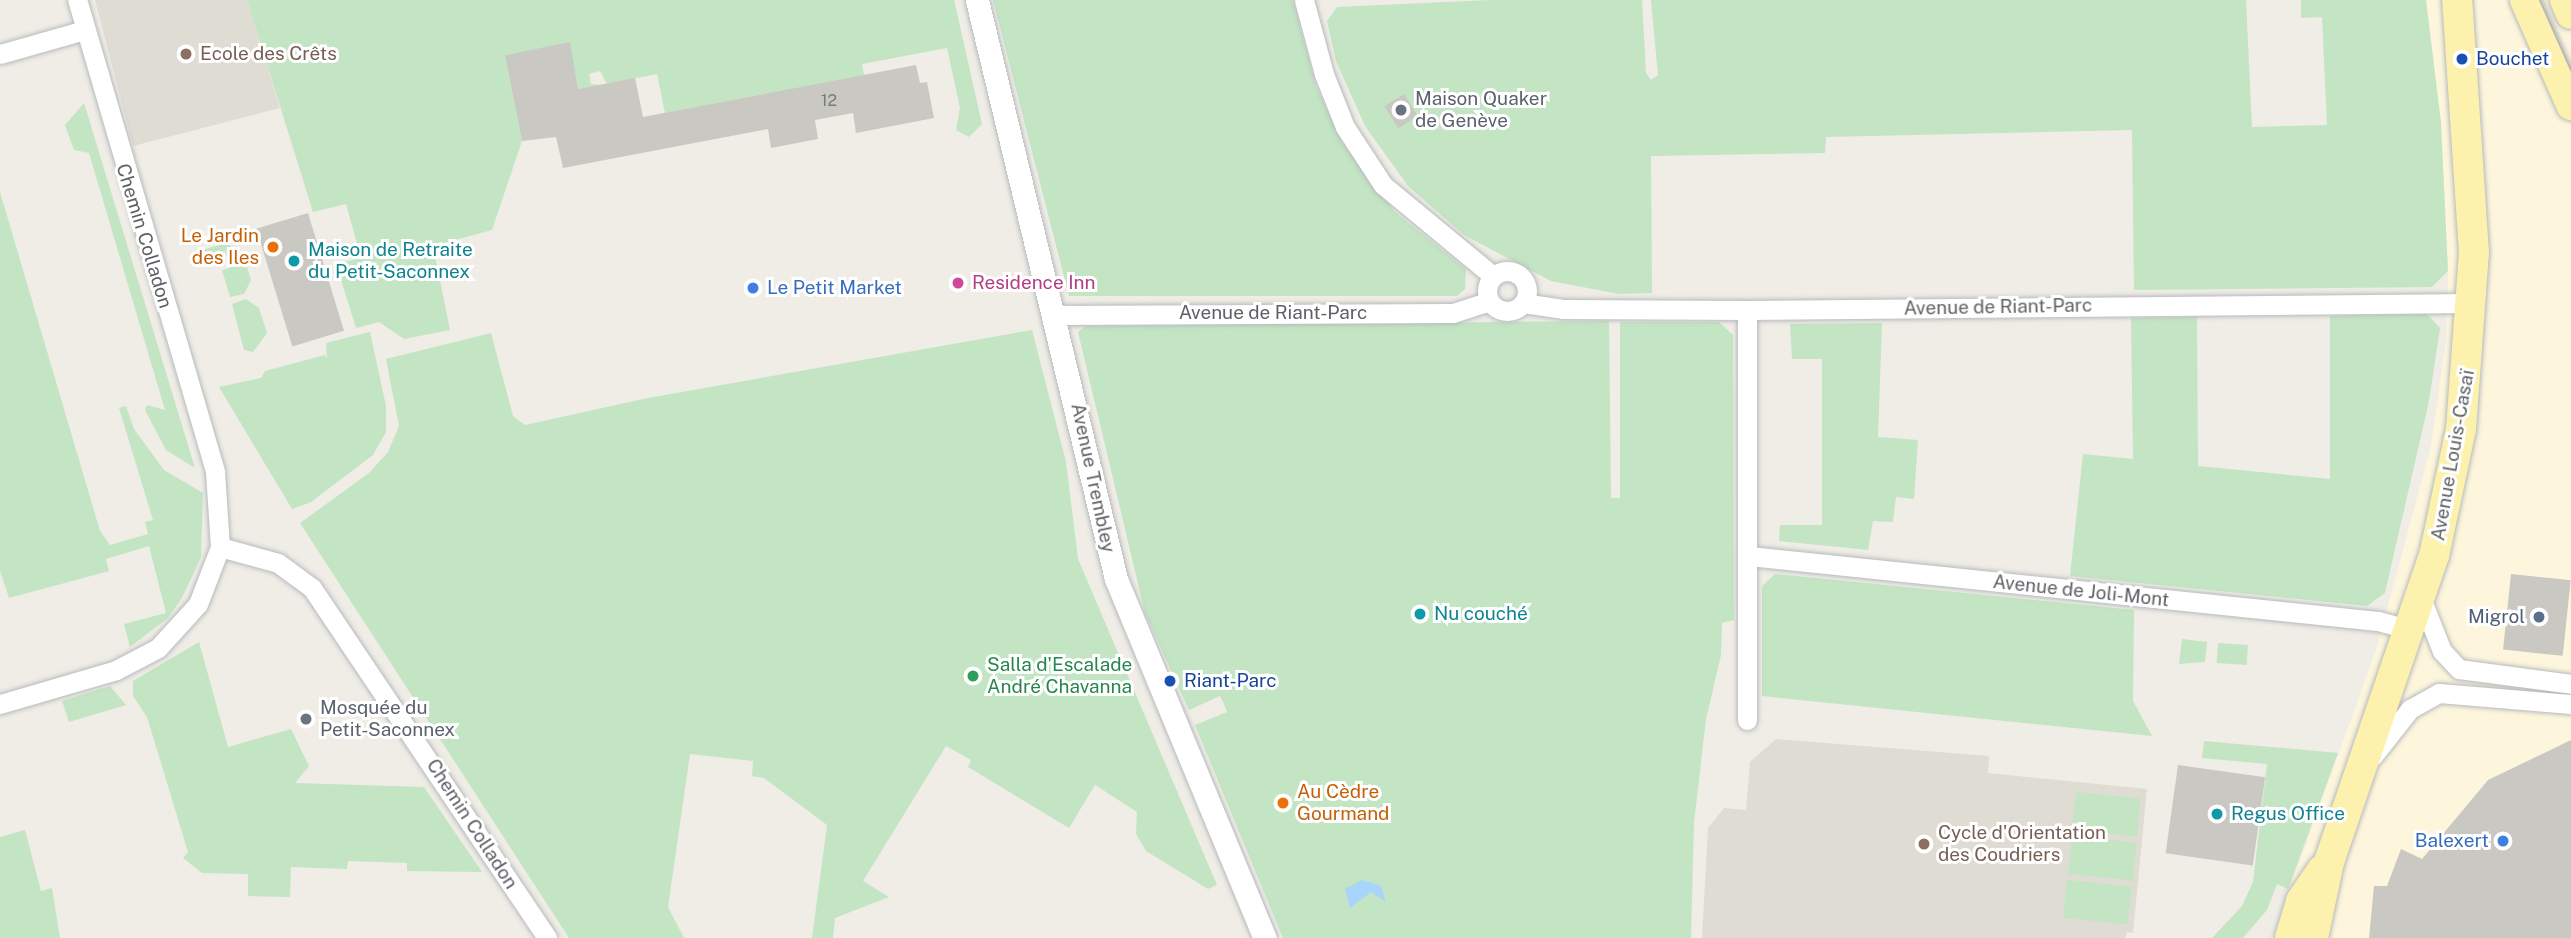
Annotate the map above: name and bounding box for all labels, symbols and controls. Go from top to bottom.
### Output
place label: Ecole des Crêts [200,43,337,65]
marker: Ecole des Crêts [178,46,194,62]
place label: Bouchet [2476,48,2549,70]
marker: Bouchet [2454,51,2470,67]
place label: Maison Quaker de Genève [1415,88,1547,132]
house number: 12 [821,91,837,111]
marker: Maison Quaker de Genève [1393,102,1409,118]
street label: Chemin Colladon [111,161,177,311]
place label: Le Jardin des Iles [181,225,259,269]
marker: Le Jardin des Iles [265,239,281,255]
place label: Maison de Retraite du Petit-Saconnex [308,239,473,283]
marker: Maison de Retraite du Petit-Saconnex [286,253,302,269]
place label: Residence Inn [972,272,1096,294]
marker: Residence Inn [950,275,966,291]
place label: Le Petit Market [767,277,902,299]
marker: Le Petit Market [745,280,761,296]
street label: Avenue de Riant-Parc [1903,294,2093,320]
street label: Avenue de Riant-Parc [1178,302,1368,324]
street label: Avenue Louis-Casaï [2427,367,2479,543]
street label: Avenue Trembley [1066,401,1120,555]
street label: Avenue de Joli-Mont [1991,570,2171,612]
place label: Nu couché [1434,603,1528,625]
marker: Nu couché [1412,606,1428,622]
place label: Migrol [2468,606,2525,628]
marker: Migrol [2531,609,2547,625]
place label: Salla d'Escalade André Chavanna [987,654,1133,698]
marker: Salla d'Escalade André Chavanna [965,668,981,684]
place label: Riant-Parc [1184,670,1277,692]
marker: Riant-Parc [1162,673,1178,689]
place label: Mosquée du Petit-Saconnex [320,697,455,741]
marker: Mosquée du Petit-Saconnex [298,711,314,727]
street label: Chemin Colladon [422,755,522,893]
place label: Au Cèdre Gourmand [1297,781,1389,825]
marker: Au Cèdre Gourmand [1275,795,1291,811]
place label: Regus Office [2231,803,2345,825]
marker: Regus Office [2209,806,2225,822]
place label: Cycle d'Orientation des Coudriers [1938,822,2106,866]
place label: Balexert [2415,830,2489,852]
marker: Balexert [2495,833,2511,849]
marker: Cycle d'Orientation des Coudriers [1916,836,1932,852]

